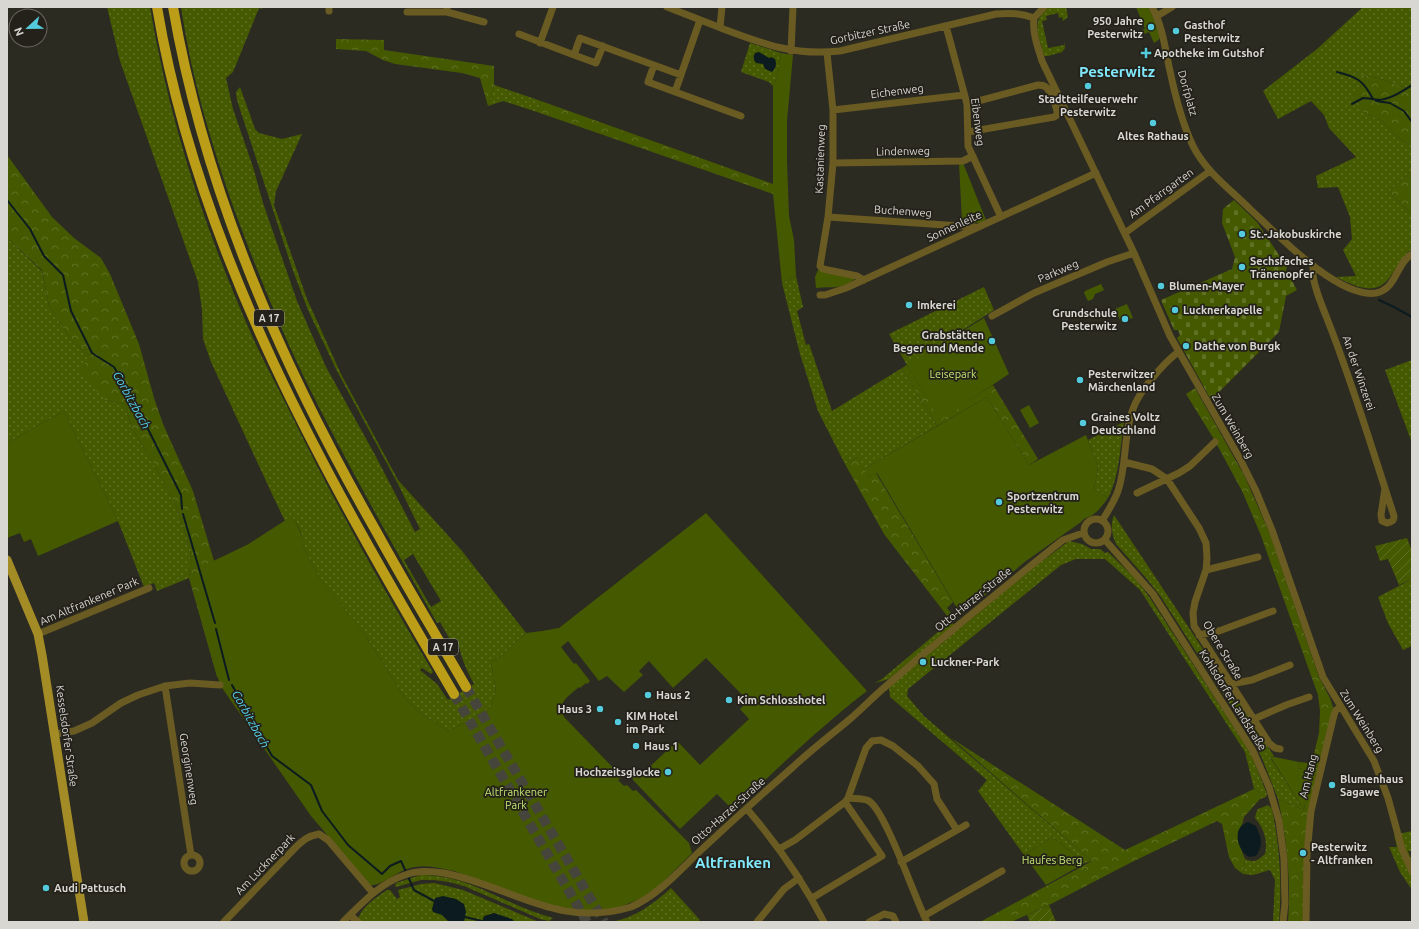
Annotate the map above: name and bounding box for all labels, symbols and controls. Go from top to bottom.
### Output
north arrow [8,8,48,48]
place label: 950 Jahre Pesterwitz [1087,15,1144,40]
street label: Gorbitzer Straße [829,18,911,46]
place label: Gasthof Pesterwitz [1184,19,1240,44]
marker: 950 Jahre Pesterwitz [1146,22,1156,32]
text: N [12,26,26,38]
marker: Gasthof Pesterwitz [1171,26,1181,36]
place label: Apotheke im Gutshof [1154,47,1264,59]
marker: Apotheke im Gutshof [1141,48,1151,58]
district label: Pesterwitz [1079,63,1155,80]
street label: Dorfplatz [1176,69,1200,117]
marker: Stadtteilfeuerwehr Pesterwitz [1083,81,1093,91]
street label: Eichenweg [870,82,924,100]
place label: Stadtteilfeuerwehr Pesterwitz [1038,93,1138,118]
street label: Eibenweg [969,97,987,147]
marker: Altes Rathaus [1148,118,1158,128]
street label: Kastanienweg [813,124,827,194]
place label: Altes Rathaus [1117,130,1189,142]
street label: Lindenweg [876,145,930,157]
street label: Am Pfarrgarten [1126,166,1196,220]
street label: Buchenweg [874,203,932,219]
street label: Sonnenleite [925,208,983,244]
place label: St.-Jakobuskirche [1250,228,1341,240]
marker: St.-Jakobuskirche [1237,229,1247,239]
place label: Sechsfaches Tränenopfer [1250,255,1315,280]
street label: Parkweg [1036,257,1080,285]
marker: Sechsfaches Tränenopfer [1237,262,1247,272]
place label: Blumen-Mayer [1169,280,1245,292]
marker: Blumen-Mayer [1156,281,1166,291]
place label: Imkerei [917,299,956,311]
marker: Imkerei [904,300,914,310]
place label: Lucknerkapelle [1183,304,1262,316]
marker: Lucknerkapelle [1170,305,1180,315]
place label: Grundschule Pesterwitz [1052,307,1118,332]
road number: A 17 [254,310,284,326]
marker: Grundschule Pesterwitz [1120,314,1130,324]
place label: Grabstätten Beger und Mende [893,329,984,354]
street label: An der Winzerei [1341,334,1377,412]
marker: Grabstätten Beger und Mende [987,336,997,346]
place label: Dathe von Burgk [1194,340,1281,352]
marker: Dathe von Burgk [1181,341,1191,351]
park label: Leisepark [929,368,977,380]
place label: Pesterwitzer Märchenland [1088,368,1155,393]
water label: Gorbitzbach [111,369,153,431]
marker: Pesterwitzer Märchenland [1075,375,1085,385]
street label: Zum Weinberg [1210,392,1256,460]
place label: Graines Voltz Deutschland [1091,411,1160,436]
marker: Graines Voltz Deutschland [1078,418,1088,428]
place label: Sportzentrum Pesterwitz [1007,490,1079,515]
marker: Sportzentrum Pesterwitz [994,497,1004,507]
street label: Otto-Harzer-Straße [932,564,1014,634]
street label: Am Altfrankener Park [38,575,141,627]
street label: Obere Straße [1201,618,1245,682]
road number: A 17 [428,639,458,655]
street label: Kohlsdorfer Landstraße [1197,647,1269,753]
place label: Luckner-Park [931,656,1000,668]
marker: Luckner-Park [918,657,928,667]
street label: Kesselsdorfer Straße [54,684,80,788]
street label: Zum Weinberg [1338,687,1386,755]
water label: Gorbitzbach [230,688,272,750]
place label: Haus 2 [656,689,690,701]
marker: Haus 2 [643,690,653,700]
place label: Kim Schlosshotel [737,694,826,706]
marker: Kim Schlosshotel [724,695,734,705]
place label: Haus 3 [558,703,592,715]
marker: Haus 3 [595,704,605,714]
place label: KIM Hotel im Park [626,710,679,735]
marker: KIM Hotel im Park [613,717,623,727]
street label: Georginenweg [177,732,201,806]
place label: Haus 1 [644,740,678,752]
marker: Haus 1 [631,741,641,751]
street label: Am Hang [1297,753,1319,799]
place label: Hochzeitsglocke [575,766,660,778]
marker: Hochzeitsglocke [663,767,673,777]
place label: Blumenhaus Sagawe [1340,773,1403,798]
street label: Otto-Harzer-Straße [689,775,767,847]
marker: Blumenhaus Sagawe [1327,780,1337,790]
park label: Altfrankener Park [485,786,548,811]
street label: Am Lucknerpark [233,831,297,897]
place label: Pesterwitz - Altfranken [1311,841,1373,866]
marker: Pesterwitz - Altfranken [1298,848,1308,858]
district label: Altfranken [695,854,771,871]
park label: Haufes Berg [1022,854,1082,866]
place label: Audi Pattusch [54,882,126,894]
marker: Audi Pattusch [41,883,51,893]

